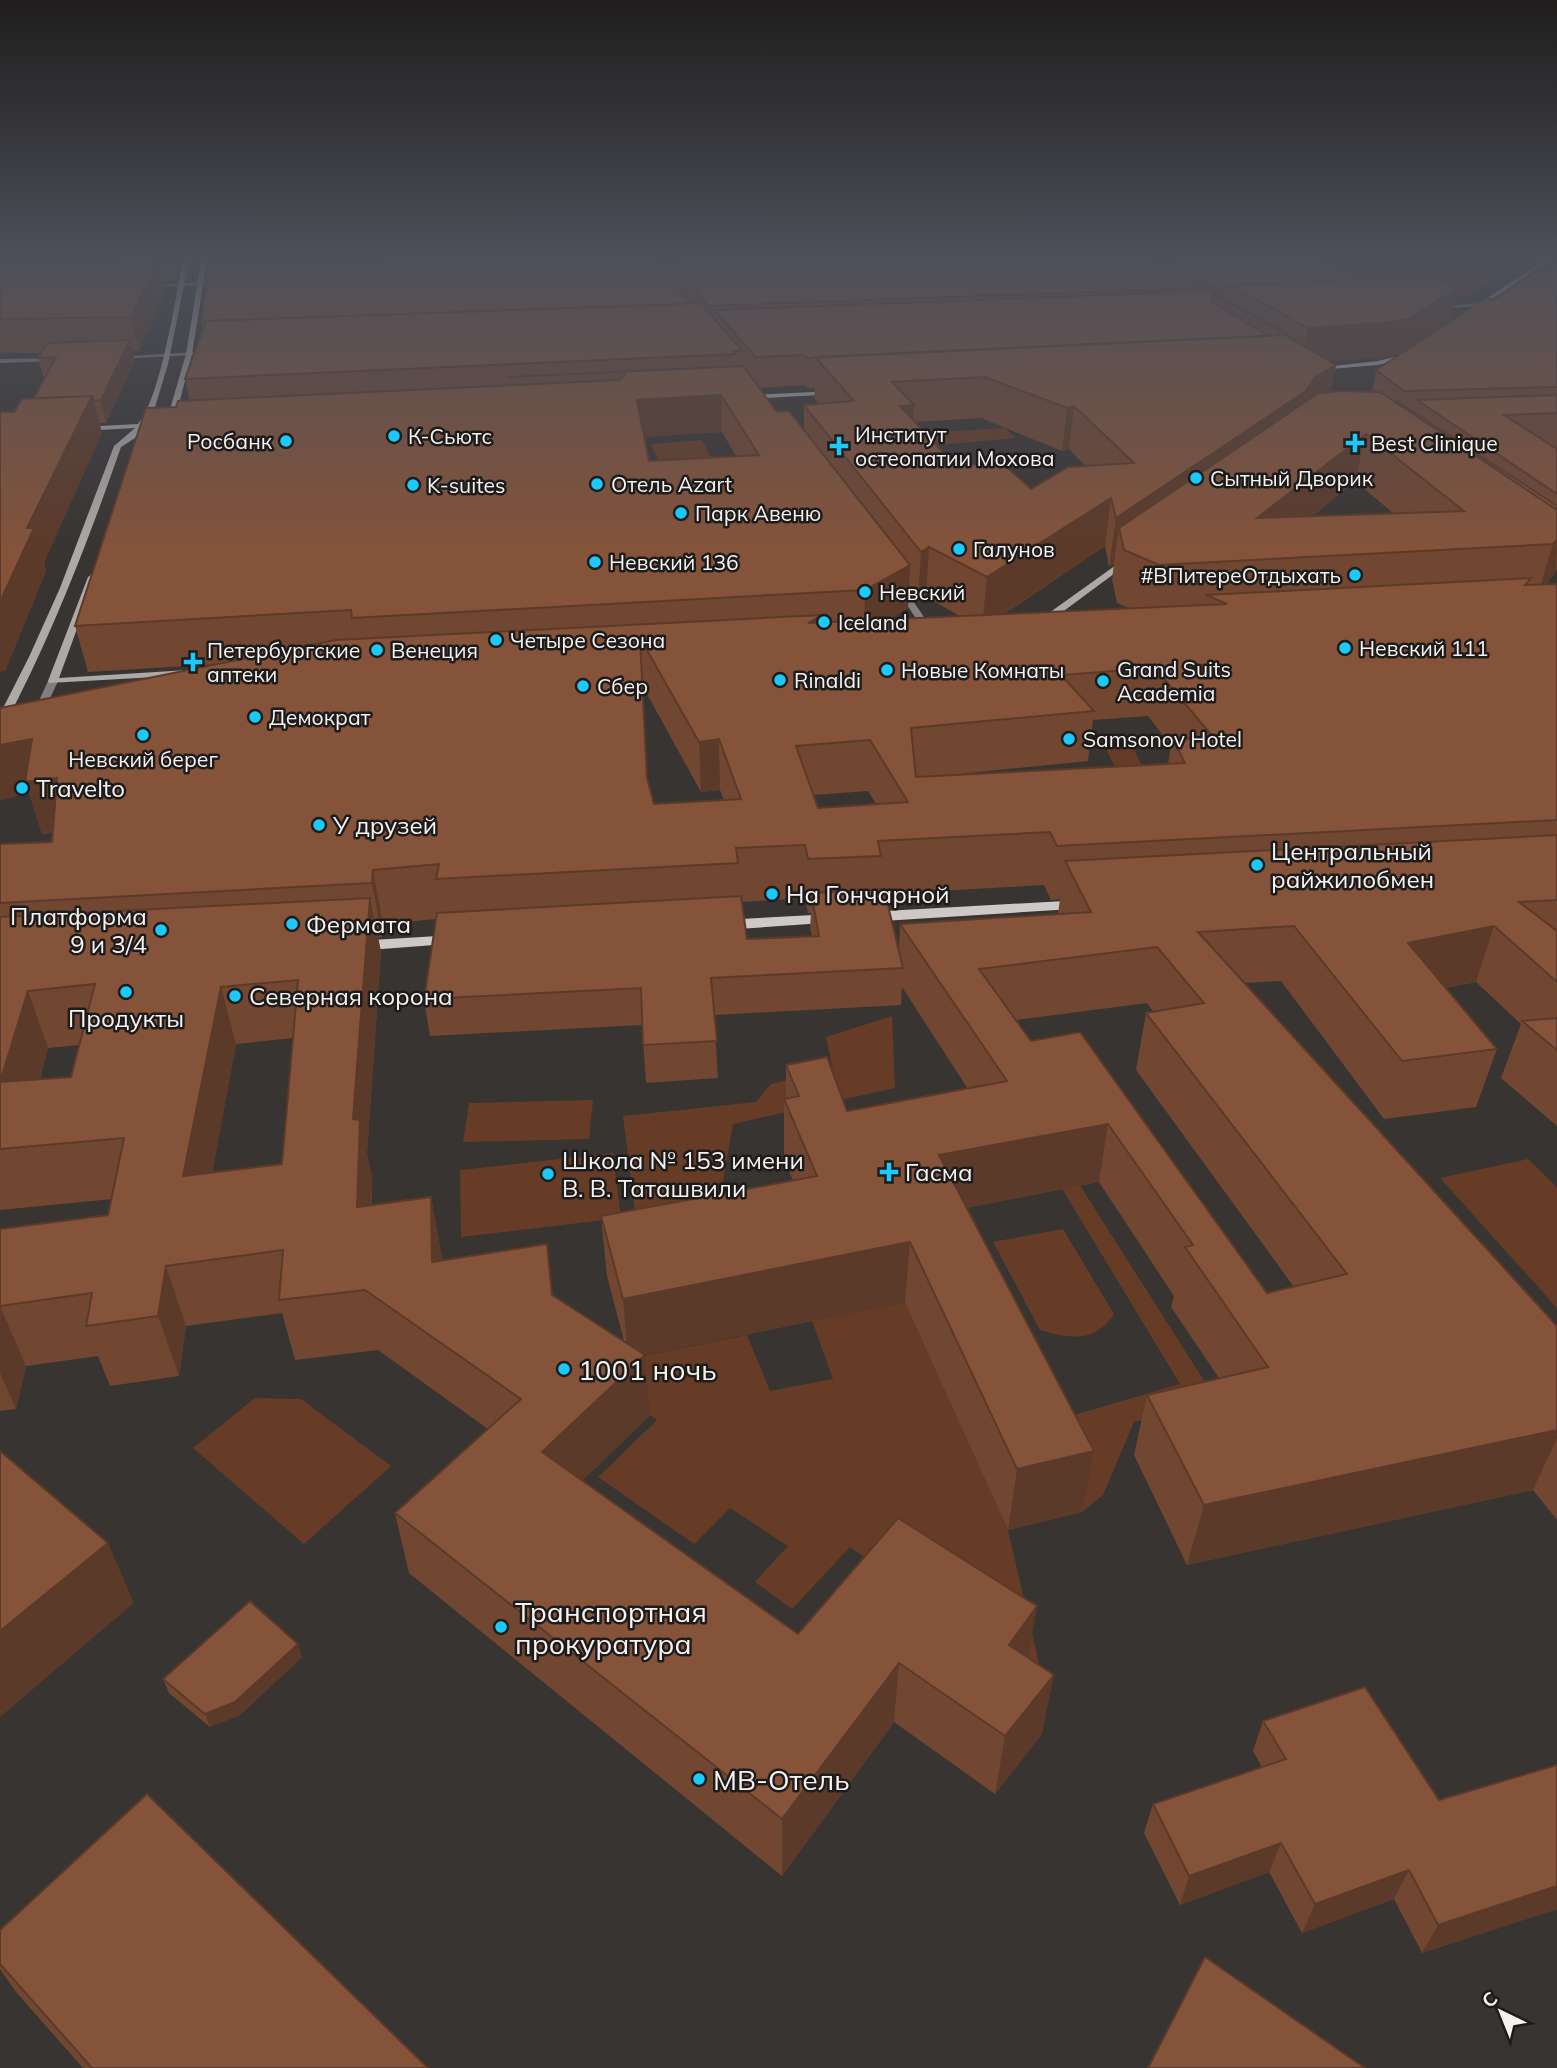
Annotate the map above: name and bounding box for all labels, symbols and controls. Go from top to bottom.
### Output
place label: Институт остеопатии Мохова [855,421,1054,471]
place label: К-Сьютс [408,423,492,449]
place label: Росбанк [187,428,273,454]
marker: К-Сьютс [386,428,402,444]
place label: Best Clinique [1371,430,1498,456]
marker: Росбанк [278,433,294,449]
marker: Best Clinique [1345,433,1365,453]
marker: Институт остеопатии Мохова [829,436,849,456]
place label: Сытный Дворик [1210,465,1374,491]
marker: Сытный Дворик [1188,470,1204,486]
place label: Отель Azart [611,471,732,497]
place label: K-suites [427,472,505,498]
marker: Отель Azart [589,476,605,492]
marker: K-suites [405,477,421,493]
place label: Парк Авеню [695,500,821,526]
marker: Парк Авеню [673,505,689,521]
place label: Галунов [973,536,1055,562]
marker: Галунов [951,541,967,557]
place label: Невский 136 [609,549,739,575]
marker: Невский 136 [587,554,603,570]
place label: #ВПитереОтдыхать [1141,562,1341,588]
marker: #ВПитереОтдыхать [1347,567,1363,583]
place label: Невский [879,579,965,605]
marker: Невский [857,584,873,600]
place label: Iceland [838,609,908,635]
marker: Iceland [816,614,832,630]
place label: Четыре Сезона [510,627,665,653]
marker: Четыре Сезона [488,632,504,648]
place label: Невский 111 [1359,635,1489,661]
place label: Петербургские аптеки [207,637,360,687]
place label: Венеция [391,637,478,663]
marker: Невский 111 [1337,640,1353,656]
marker: Венеция [369,642,385,658]
marker: Петербургские аптеки [185,654,201,670]
place label: Grand Suits Academia [1117,656,1231,706]
place label: Новые Комнаты [901,657,1064,683]
marker: Новые Комнаты [879,662,895,678]
place label: Rinaldi [794,667,861,693]
marker: Rinaldi [772,672,788,688]
place label: Сбер [597,673,648,699]
marker: Grand Suits Academia [1095,673,1111,689]
marker: Сбер [575,678,591,694]
place label: Демократ [269,704,371,730]
marker: Демократ [247,709,263,725]
place label: Samsonov Hotel [1083,726,1242,752]
marker: Невский берег [135,727,151,743]
marker: Samsonov Hotel [1061,731,1077,747]
place label: Невский берег [68,746,218,772]
place label: Travelto [36,773,125,803]
marker: Travelto [14,780,30,796]
place label: У друзей [332,810,437,840]
marker: У друзей [311,817,327,833]
place label: Центральный райжилобмен [1271,836,1434,894]
marker: Центральный райжилобмен [1249,857,1265,873]
place label: На Гончарной [786,879,949,909]
marker: На Гончарной [764,886,780,902]
place label: Платформа 9 и 3/4 [10,901,147,959]
place label: Фермата [306,909,411,939]
marker: Фермата [284,916,300,932]
marker: Платформа 9 и 3/4 [153,922,169,938]
place label: Северная корона [249,981,453,1011]
marker: Продукты [118,984,134,1000]
marker: Северная корона [227,988,243,1004]
place label: Продукты [68,1003,184,1033]
place label: Школа № 153 имени В. В. Таташвили [562,1145,804,1203]
place label: Гасма [905,1157,973,1187]
marker: Гасма [879,1162,899,1182]
marker: Школа № 153 имени В. В. Таташвили [540,1166,556,1182]
place label: 1001 ночь [578,1352,717,1387]
marker: 1001 ночь [556,1361,572,1377]
place label: Транспортная прокуратура [515,1594,707,1661]
marker: Транспортная прокуратура [493,1619,509,1635]
place label: МВ-Отель [713,1762,850,1797]
marker: МВ-Отель [691,1771,707,1787]
north arrow [1466,1977,1536,2047]
text: С [1476,1986,1502,2013]

